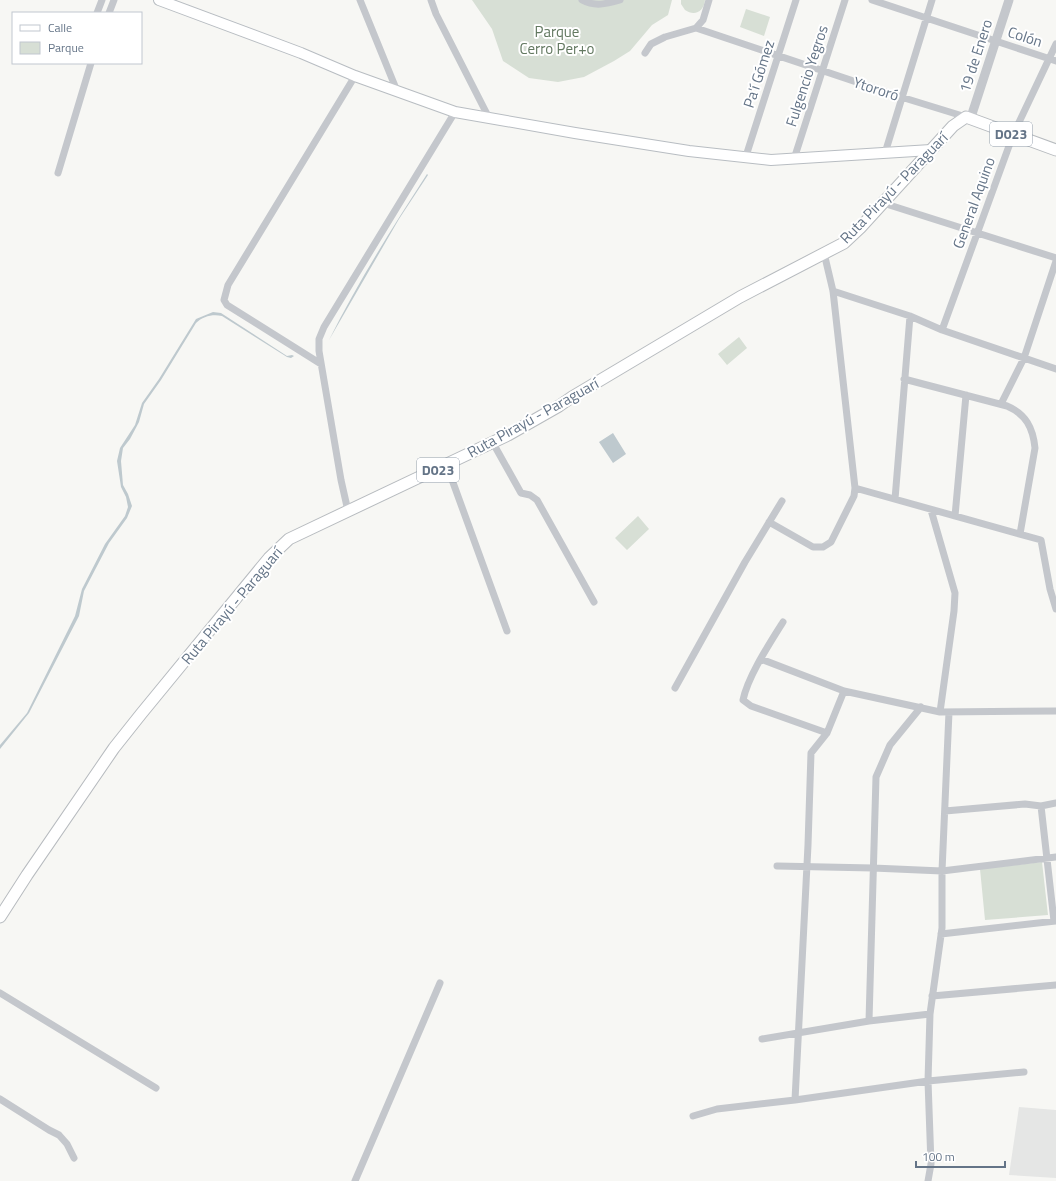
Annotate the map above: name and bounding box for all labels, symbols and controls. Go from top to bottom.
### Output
legend [12,12,142,64]
street label: 19 de Enero [953,16,998,95]
text: Calle [48,18,72,37]
park label: Parque Cerro Per+o [520,20,595,60]
street label: Colón [1005,20,1046,53]
street label: Fulgencio Yegros [779,22,834,130]
street label: Pa'í Gómez [737,37,780,111]
text: Parque [48,38,84,57]
street label: Ytororó [850,70,902,107]
road number: D023 [990,122,1032,146]
street label: Ruta Pirayú - Paraguarí [834,126,954,249]
street label: General Aquino [946,154,1001,252]
street label: Ruta Pirayú - Paraguarí [463,371,604,463]
road number: D023 [417,458,459,482]
street label: Ruta Pirayú - Paraguarí [176,541,289,669]
scale bar [916,1143,1005,1169]
text: 100 m [922,1147,955,1166]

